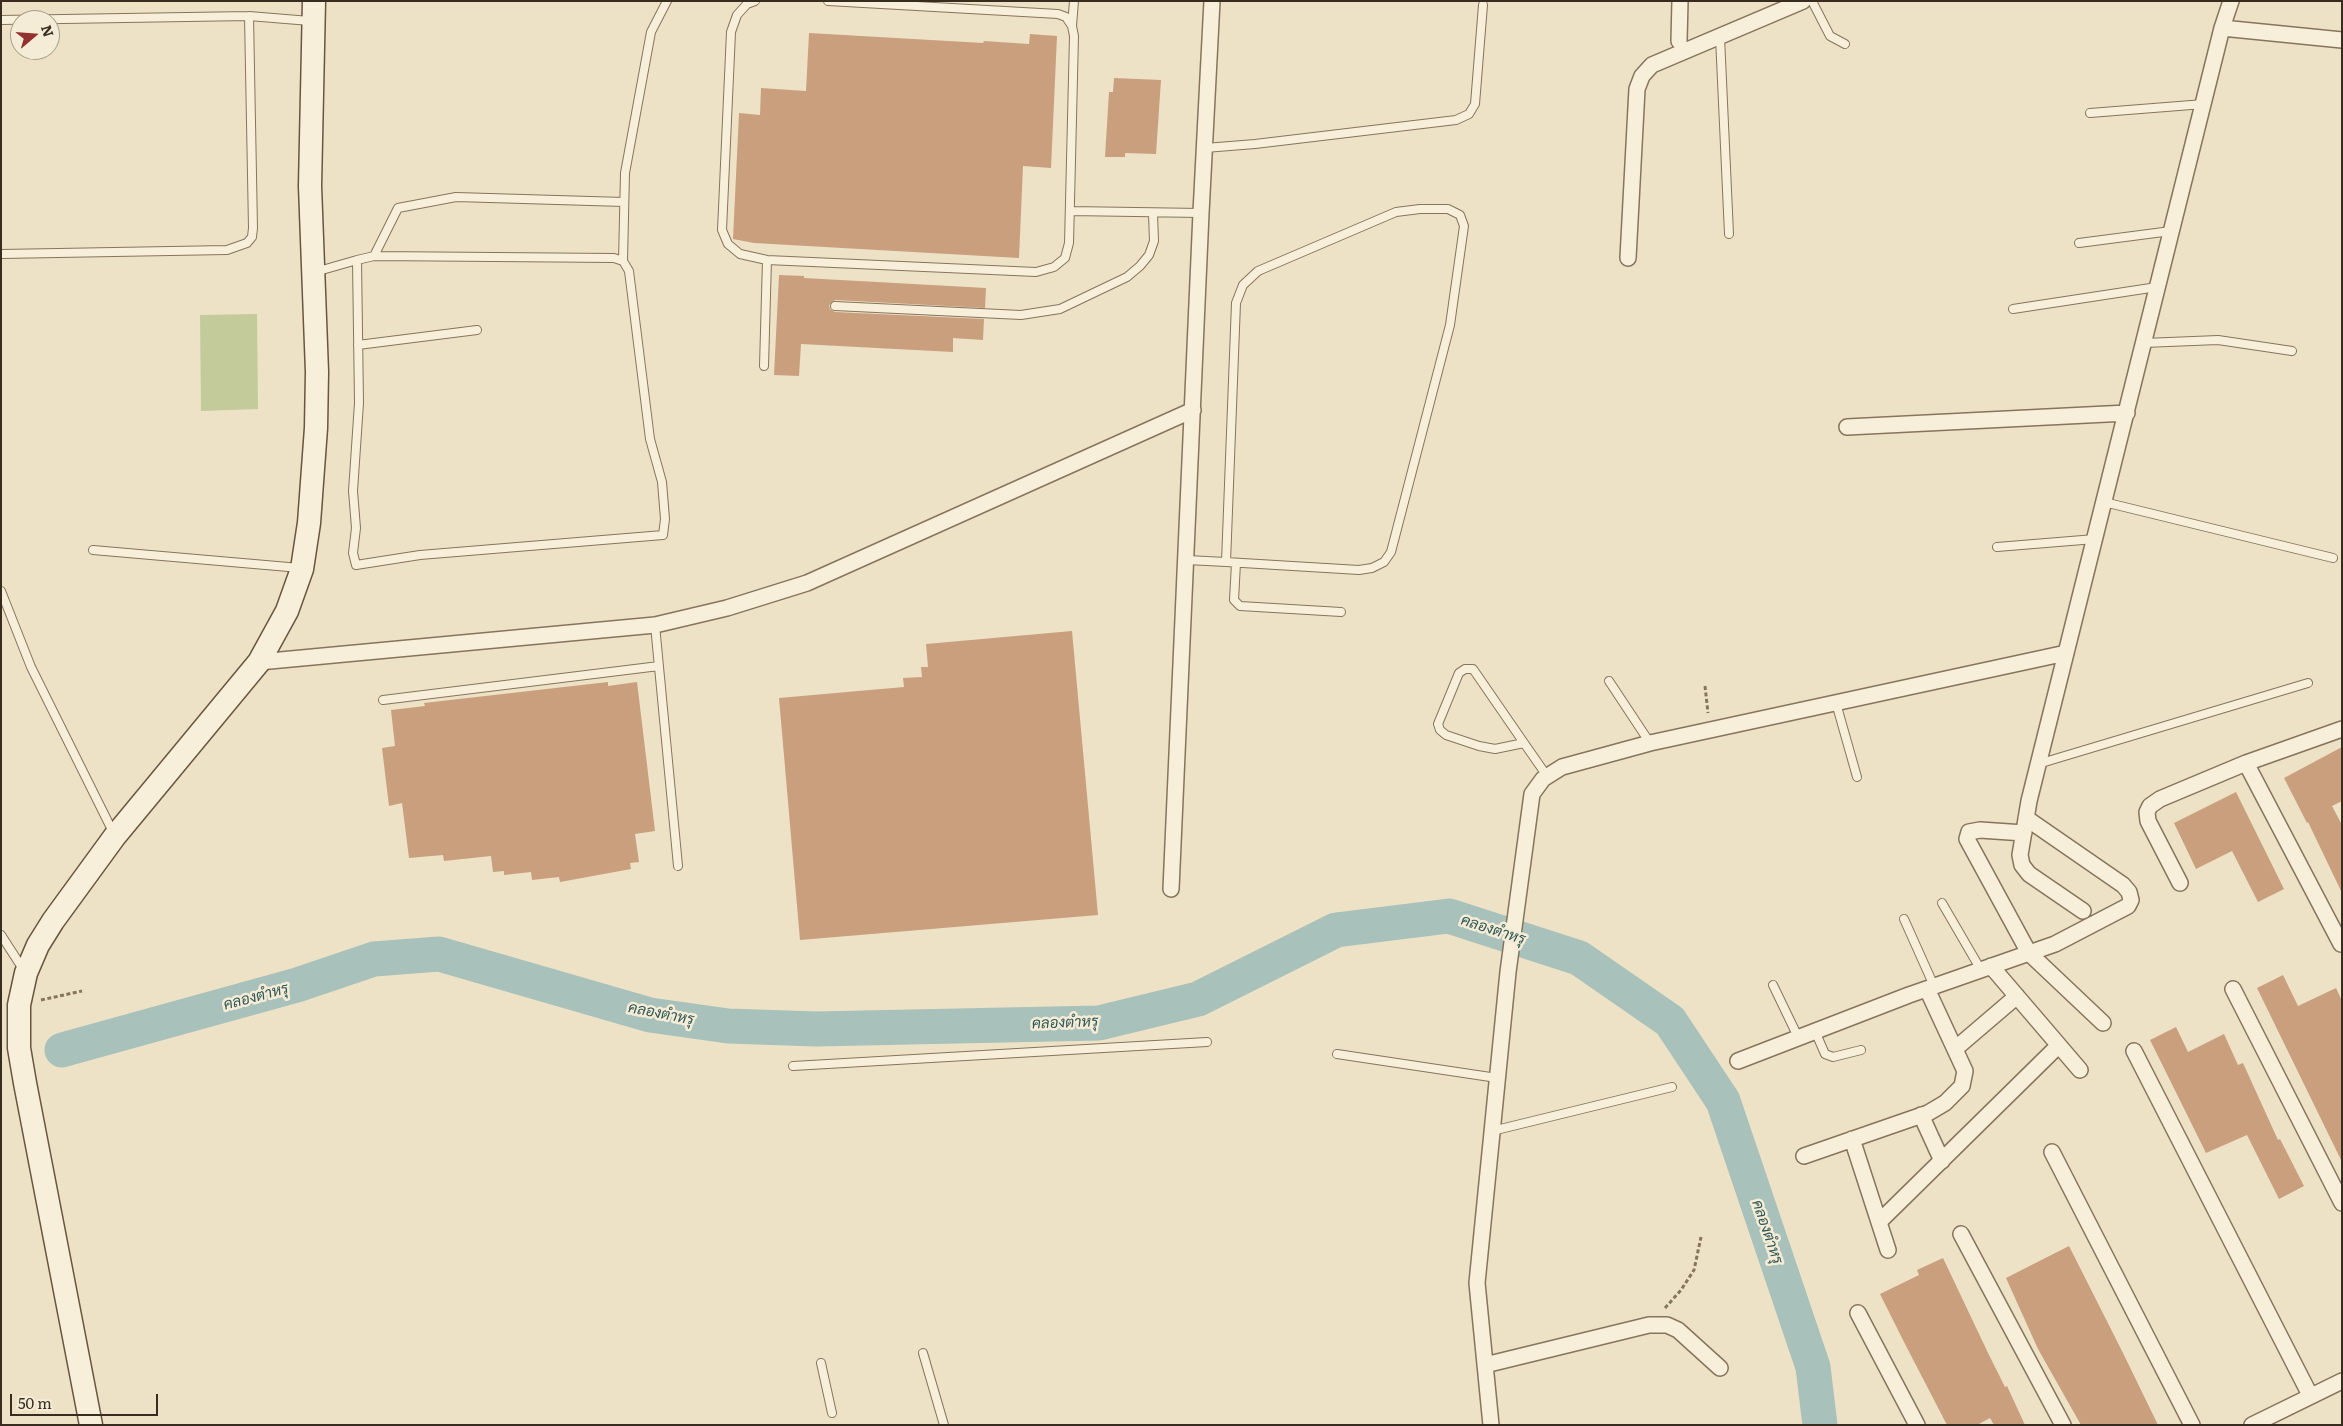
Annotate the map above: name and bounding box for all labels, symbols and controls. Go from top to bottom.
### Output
north arrow [10,10,60,60]
text: N [37,22,60,39]
water label: คลองตำหรุ [1459,911,1527,949]
water label: คลองตำหรุ [222,980,290,1014]
water label: คลองตำหรุ [627,999,695,1029]
water label: คลองตำหรุ [1031,1013,1099,1033]
water label: คลองตำหรุ [1748,1198,1786,1266]
scale bar [12,1384,160,1416]
text: 50 m [18,1391,52,1414]

